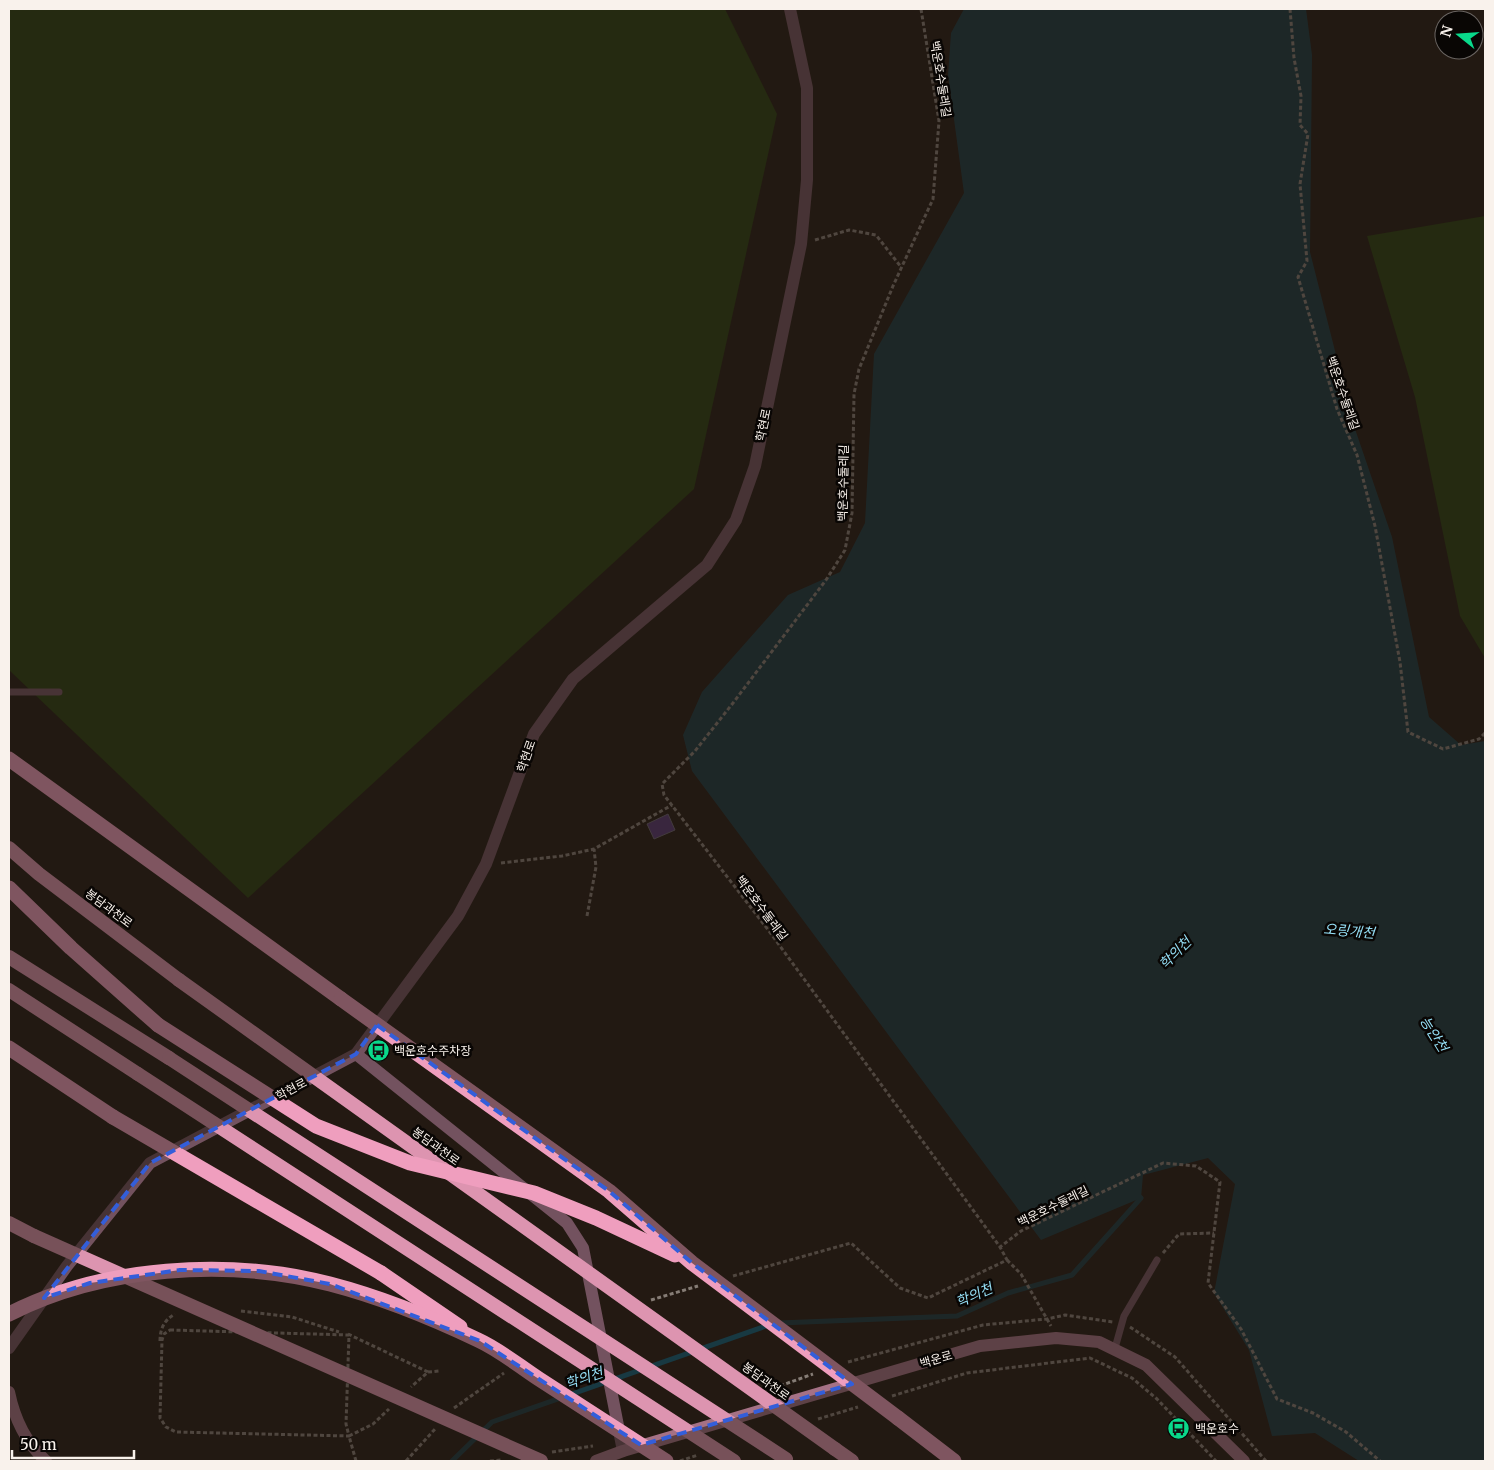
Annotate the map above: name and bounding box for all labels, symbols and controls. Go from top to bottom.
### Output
north arrow [1434,10,1484,60]
text: N [1436,23,1457,39]
street label: 백운호수둘레길 [928,40,954,118]
street label: 백운호수둘레길 [1323,354,1363,432]
street label: 학현로 [752,407,774,443]
street label: 백운호수둘레길 [835,444,851,522]
street label: 학현로 [514,738,538,774]
street label: 백운호수둘레길 [733,873,791,943]
street label: 봉담과천로 [82,885,136,931]
water label: 오링개천 [1323,920,1377,942]
water label: 학의천 [1155,932,1196,973]
water label: 능안천 [1416,1013,1452,1056]
bus stop icon: 백운호수주차장 [366,1038,390,1062]
place label: 백운호수주차장 [394,1043,471,1058]
street label: 학현로 [273,1075,309,1103]
street label: 봉담과천로 [409,1124,463,1168]
street label: 백운호수둘레길 [1015,1182,1091,1230]
water label: 학의천 [953,1278,996,1311]
street label: 백운로 [918,1347,954,1371]
street label: 봉담과천로 [739,1359,793,1403]
water label: 학의천 [563,1363,606,1393]
bus stop icon: 백운호수 [1167,1416,1191,1440]
place label: 백운호수 [1195,1421,1239,1436]
scale bar [12,1428,135,1460]
text: 50 m [20,1435,57,1454]

